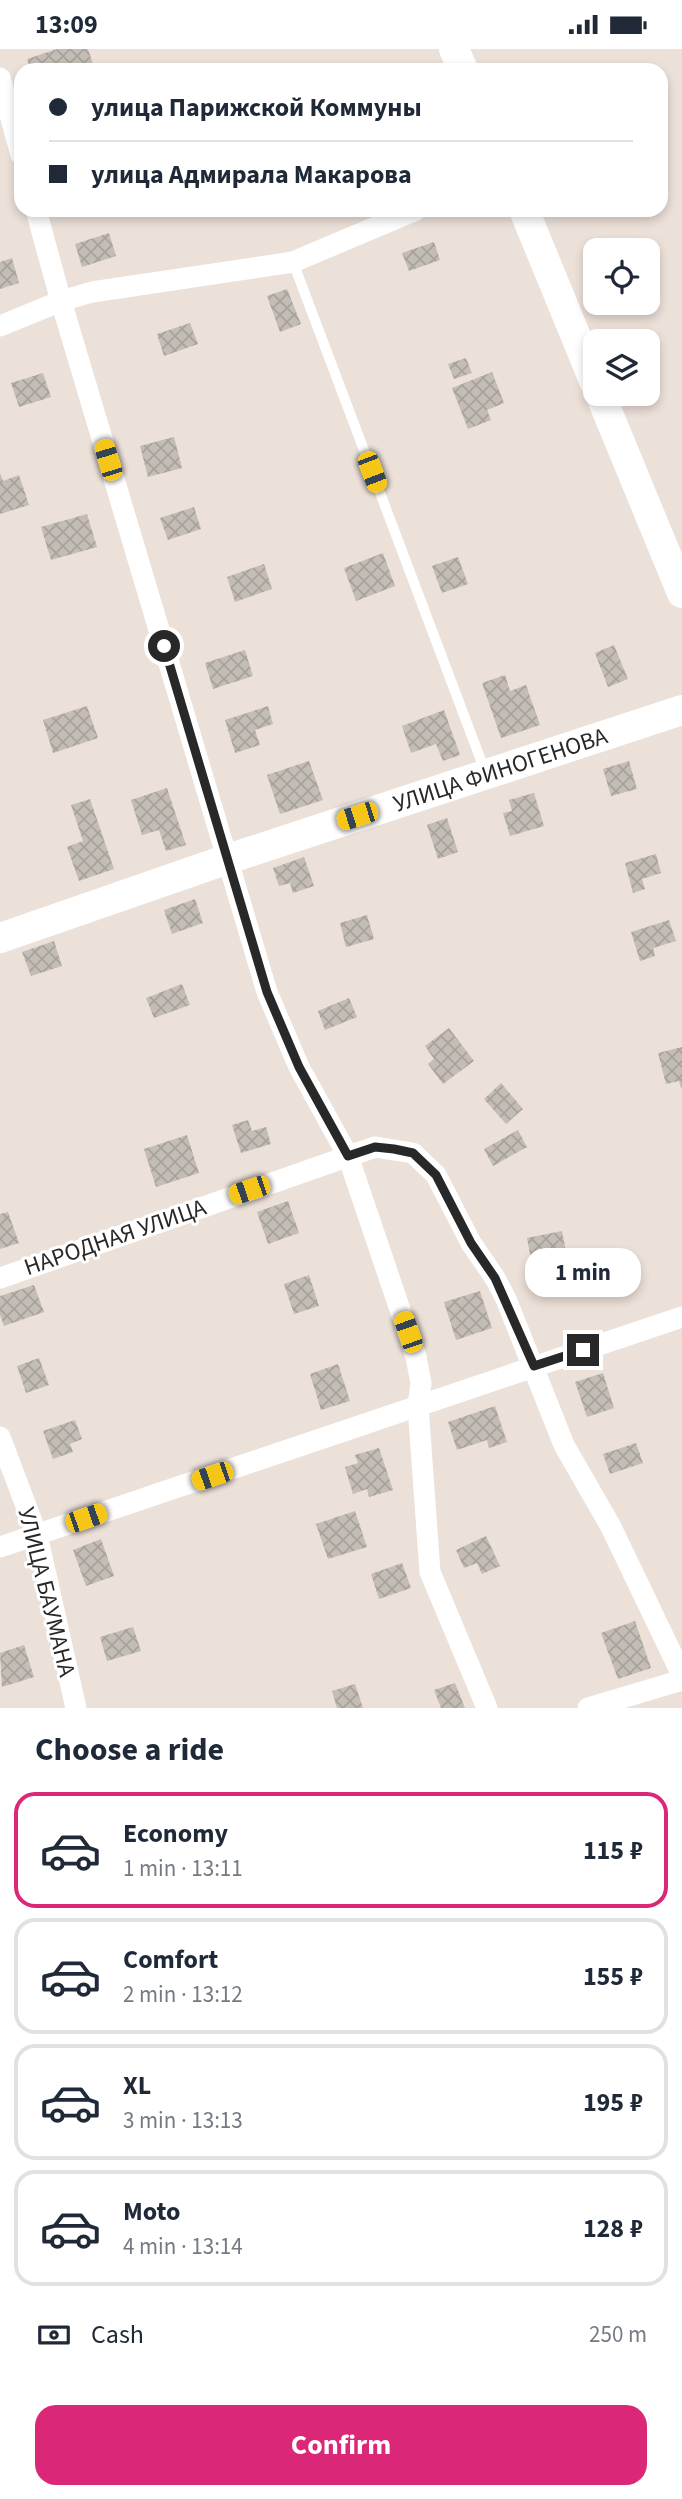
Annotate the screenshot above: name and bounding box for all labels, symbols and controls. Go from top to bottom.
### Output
text: 13:09 [35,6,98,43]
text: улица Парижской Коммуны [91,89,422,126]
text: улица Адмирала Макарова [91,156,412,193]
map controls [583,238,660,406]
button: locate [583,238,660,315]
button: layers [583,329,660,406]
car [92,437,125,483]
car [355,449,390,495]
route start [148,630,180,662]
street label: УЛИЦА ФИНОГЕНОВА [389,719,612,822]
car [334,800,381,832]
car [226,1173,273,1207]
street label: НАРОДНАЯ УЛИЦА [19,1190,211,1285]
callout: 1 min [525,1249,641,1297]
text: 1 min [555,1256,611,1289]
car [392,1309,425,1355]
route end [567,1334,599,1366]
car [189,1459,236,1493]
car [63,1501,110,1535]
street label: УЛИЦА БАУМАНА [9,1504,84,1681]
text: Choose a ride [35,1727,224,1773]
text: Economy [123,1815,228,1852]
icon: car [39,1819,102,1882]
text: 115 ₽ [583,1832,643,1869]
text: 1 min · 13:11 [123,1852,243,1885]
text: Comfort [123,1941,218,1978]
icon: car [39,1945,102,2008]
text: 155 ₽ [583,1958,643,1995]
text: 2 min · 13:12 [123,1978,243,2011]
text: XL [123,2067,151,2104]
icon: car [39,2071,102,2134]
text: 195 ₽ [583,2084,643,2121]
text: 3 min · 13:13 [123,2104,243,2137]
text: Moto [123,2193,180,2230]
icon: car [39,2197,102,2260]
text: 128 ₽ [583,2210,643,2247]
text: 4 min · 13:14 [123,2230,243,2263]
icon: cash [35,2316,73,2354]
text: Cash [91,2316,144,2353]
text: 250 m [589,2318,647,2351]
button: Confirm [35,2405,647,2485]

